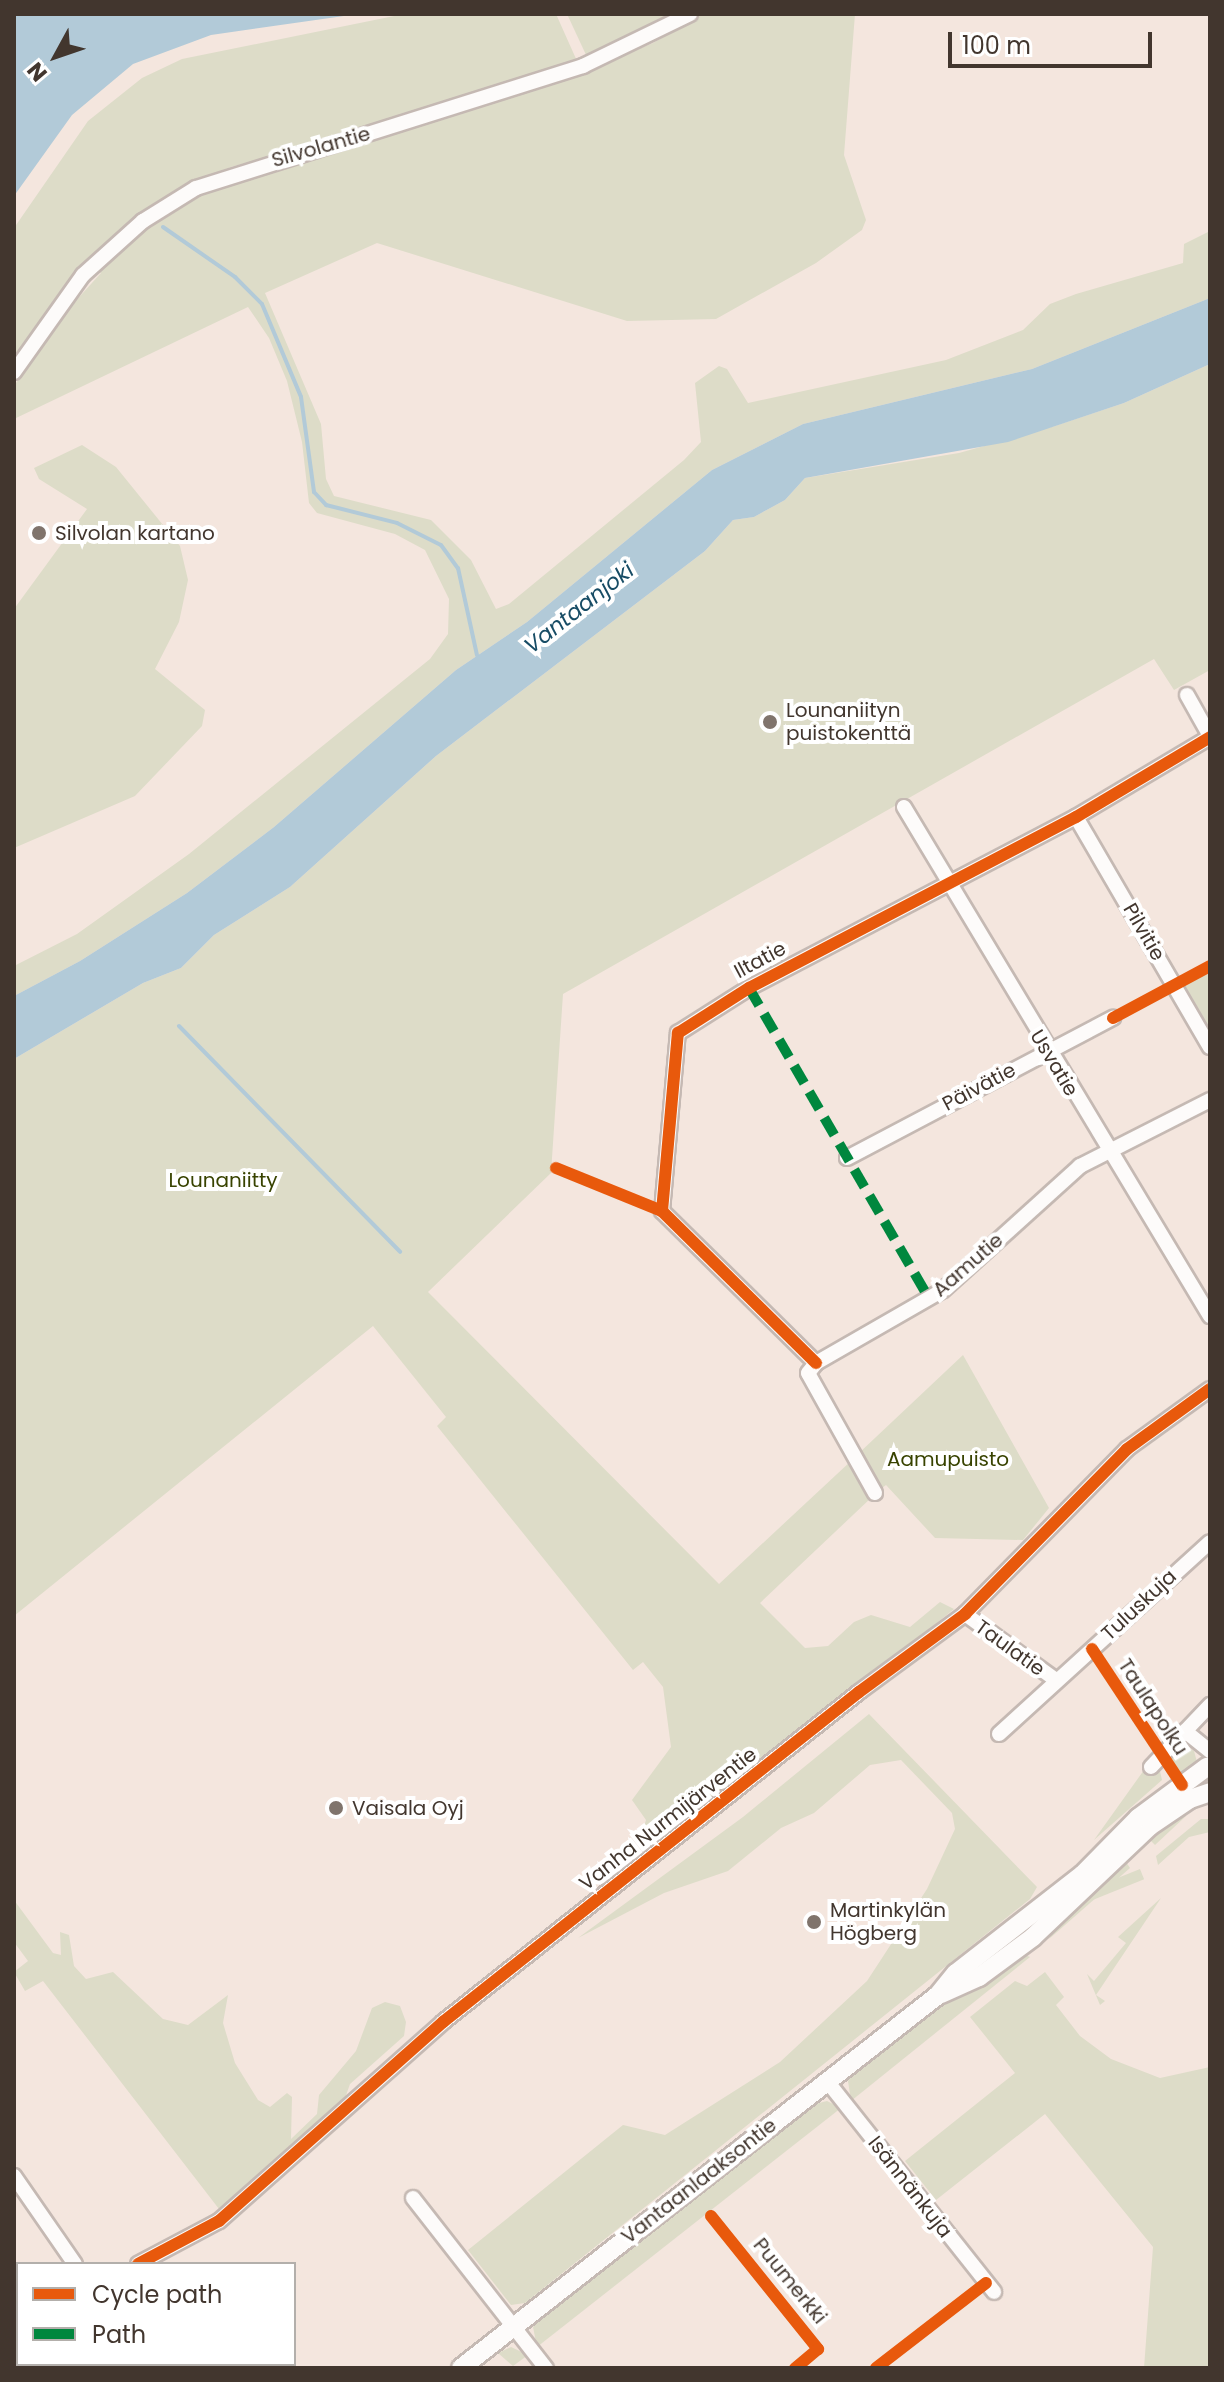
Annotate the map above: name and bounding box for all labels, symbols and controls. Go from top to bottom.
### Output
north arrow [16,16,96,96]
scale bar [952,16,1156,66]
text: 100 m [962,29,1031,62]
text: N [20,55,54,88]
street label: Silvolantie [269,121,373,173]
place label: Silvolan kartano [55,521,215,545]
marker: Silvolan kartano [30,524,48,542]
water label: Vantaanjoki [519,557,639,659]
place label: Lounaniityn puistokenttä [786,698,911,745]
marker: Lounaniityn puistokenttä [761,713,779,731]
street label: Pilvitie [1118,899,1170,965]
street label: Iltatie [730,936,790,984]
street label: Usvatie [1025,1025,1083,1101]
street label: Päivätie [938,1058,1020,1116]
park label: Lounaniitty [168,1168,278,1192]
street label: Aamutie [928,1228,1008,1302]
park label: Aamupuisto [887,1447,1009,1471]
street label: Tuluskuja [1097,1564,1181,1646]
street label: Taulatie [971,1615,1049,1681]
street label: Taulapolku [1113,1654,1193,1760]
street label: Vanha Nurmijärventie [575,1742,761,1896]
place label: Vaisala Oyj [352,1796,464,1820]
marker: Vaisala Oyj [327,1799,345,1817]
place label: Martinkylän Högberg [830,1898,946,1945]
marker: Martinkylän Högberg [805,1913,823,1931]
street label: Vantaanlaaksontie [617,2113,781,2249]
street label: Isännänkuja [863,2131,957,2243]
street label: Puumerkki [748,2233,832,2329]
legend [16,2262,296,2366]
text: Cycle path [92,2278,222,2311]
text: Path [92,2318,146,2351]

